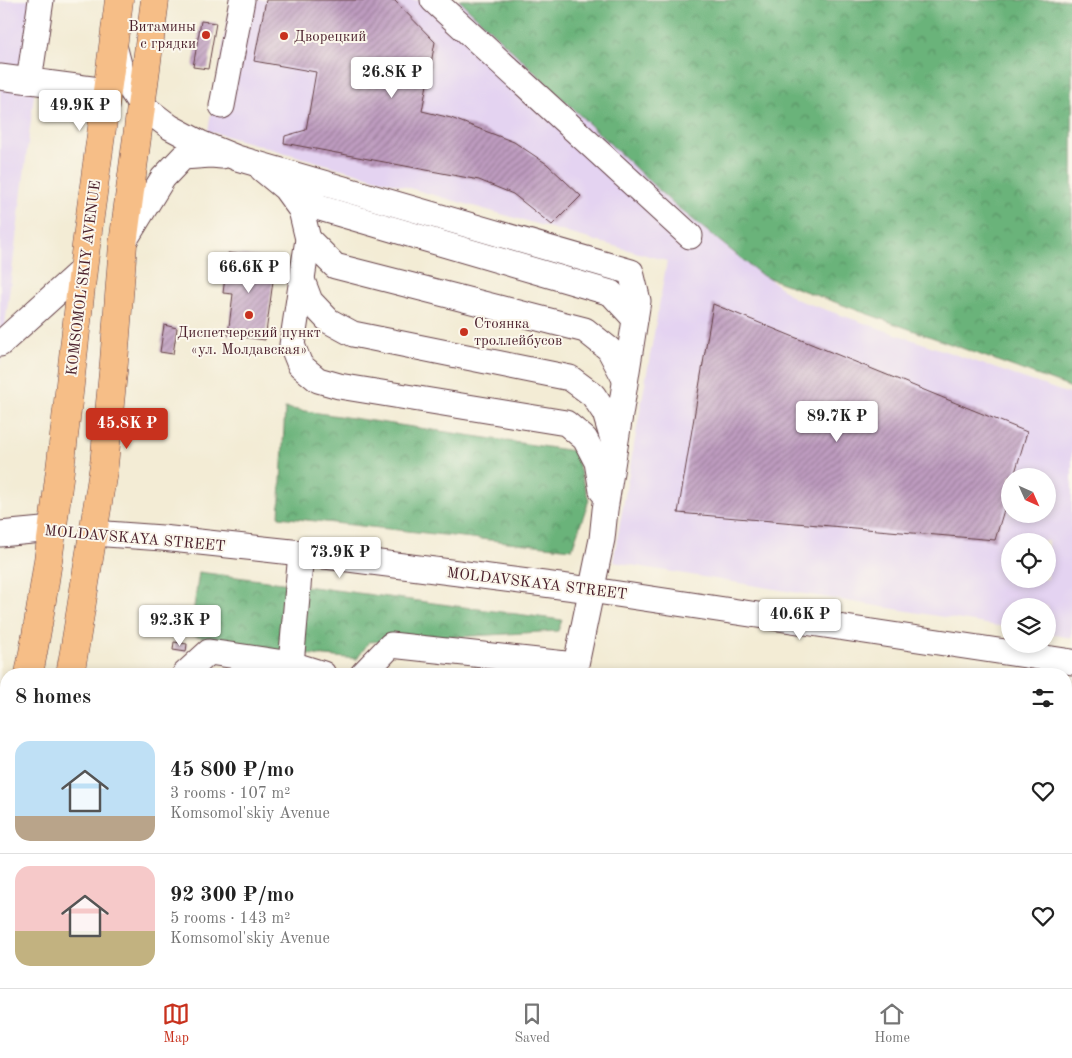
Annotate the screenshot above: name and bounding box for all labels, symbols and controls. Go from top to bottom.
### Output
place label: Витамины с грядки [128,20,196,52]
marker: Витамины с грядки [200,29,212,41]
marker: Дворецкий [278,30,290,42]
place label: Дворецкий [294,30,366,45]
pin: 26.8K ₽ [346,56,438,99]
text: 26.8K ₽ [362,65,422,81]
pin: 49.9K ₽ [34,90,126,132]
text: 49.9K ₽ [50,98,110,114]
street label: KOMSOMOL'SKIY AVENUE [65,180,104,377]
pin: 66.6K ₽ [203,252,295,294]
text: 66.6K ₽ [219,260,279,276]
marker: Диспетчерский пункт «ул. Молдавская» [243,309,255,321]
place label: Стоянка троллейбусов [474,317,562,349]
place label: Диспетчерский пункт «ул. Молдавская» [177,326,321,358]
marker: Стоянка троллейбусов [458,326,470,338]
pin: 89.7K ₽ [791,400,883,443]
pin: 45.8K ₽ [81,408,173,450]
text: 89.7K ₽ [807,409,867,425]
text: 45.8K ₽ [97,416,157,432]
north arrow [1001,468,1056,522]
map controls [1001,468,1056,653]
street label: MOLDAVSKAYA STREET [44,524,226,555]
button: locate [1001,533,1056,588]
pin: 73.9K ₽ [294,536,386,579]
text: 73.9K ₽ [310,545,370,561]
street label: MOLDAVSKAYA STREET [446,566,628,603]
pin: 40.6K ₽ [754,598,846,641]
button: layers [1001,598,1056,653]
pin: 92.3K ₽ [134,604,226,647]
text: 40.6K ₽ [770,607,830,623]
text: 92.3K ₽ [150,613,210,629]
icon: filters [1029,684,1057,712]
text: 8 homes [15,687,91,708]
text: 45 800 ₽/mo [170,760,294,781]
icon: home [55,761,115,821]
icon: heart [1029,777,1057,805]
text: 3 rooms · 107 m² [170,786,290,802]
text: Komsomol'skiy Avenue [170,806,330,822]
text: 92 300 ₽/mo [170,885,294,906]
icon: home [55,886,115,946]
icon: heart [1029,902,1057,930]
text: 5 rooms · 143 m² [170,911,290,927]
text: Komsomol'skiy Avenue [170,931,330,947]
tab: Map [162,1000,190,1047]
tab: Saved [514,1000,550,1047]
tab: Home [874,1000,910,1047]

